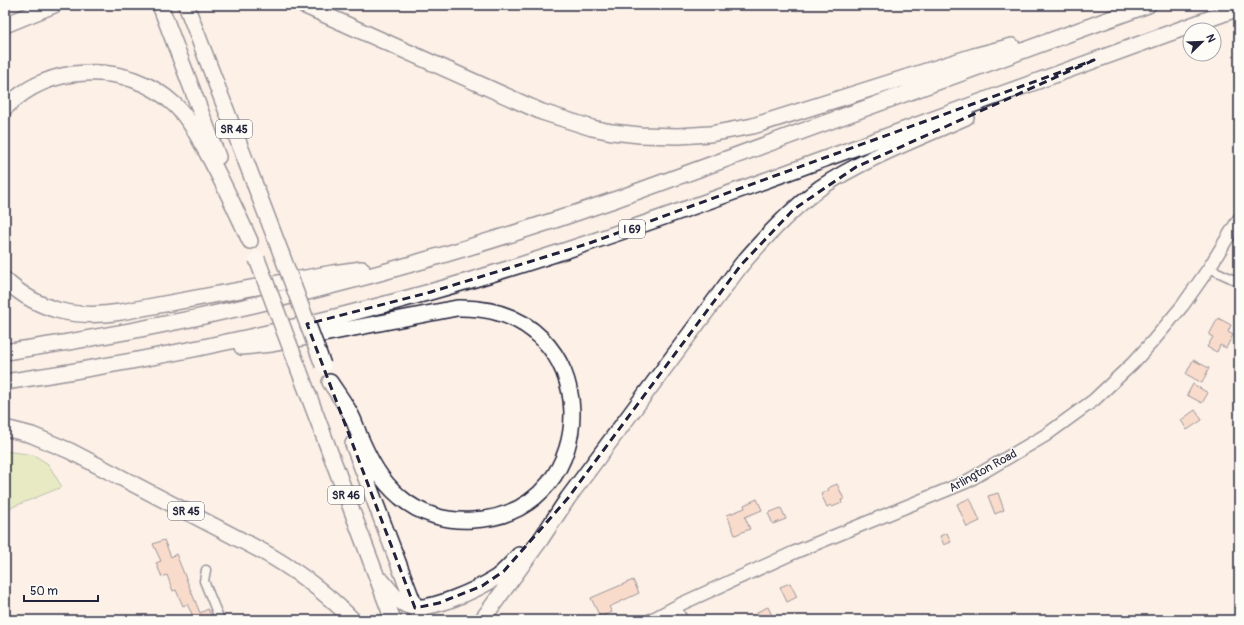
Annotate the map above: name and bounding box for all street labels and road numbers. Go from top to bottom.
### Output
road number: SR 45 [216,120,252,138]
road number: I 69 [619,220,645,238]
street label: Arlington Road [946,446,1020,496]
road number: SR 46 [328,486,364,504]
road number: SR 45 [168,502,204,520]

